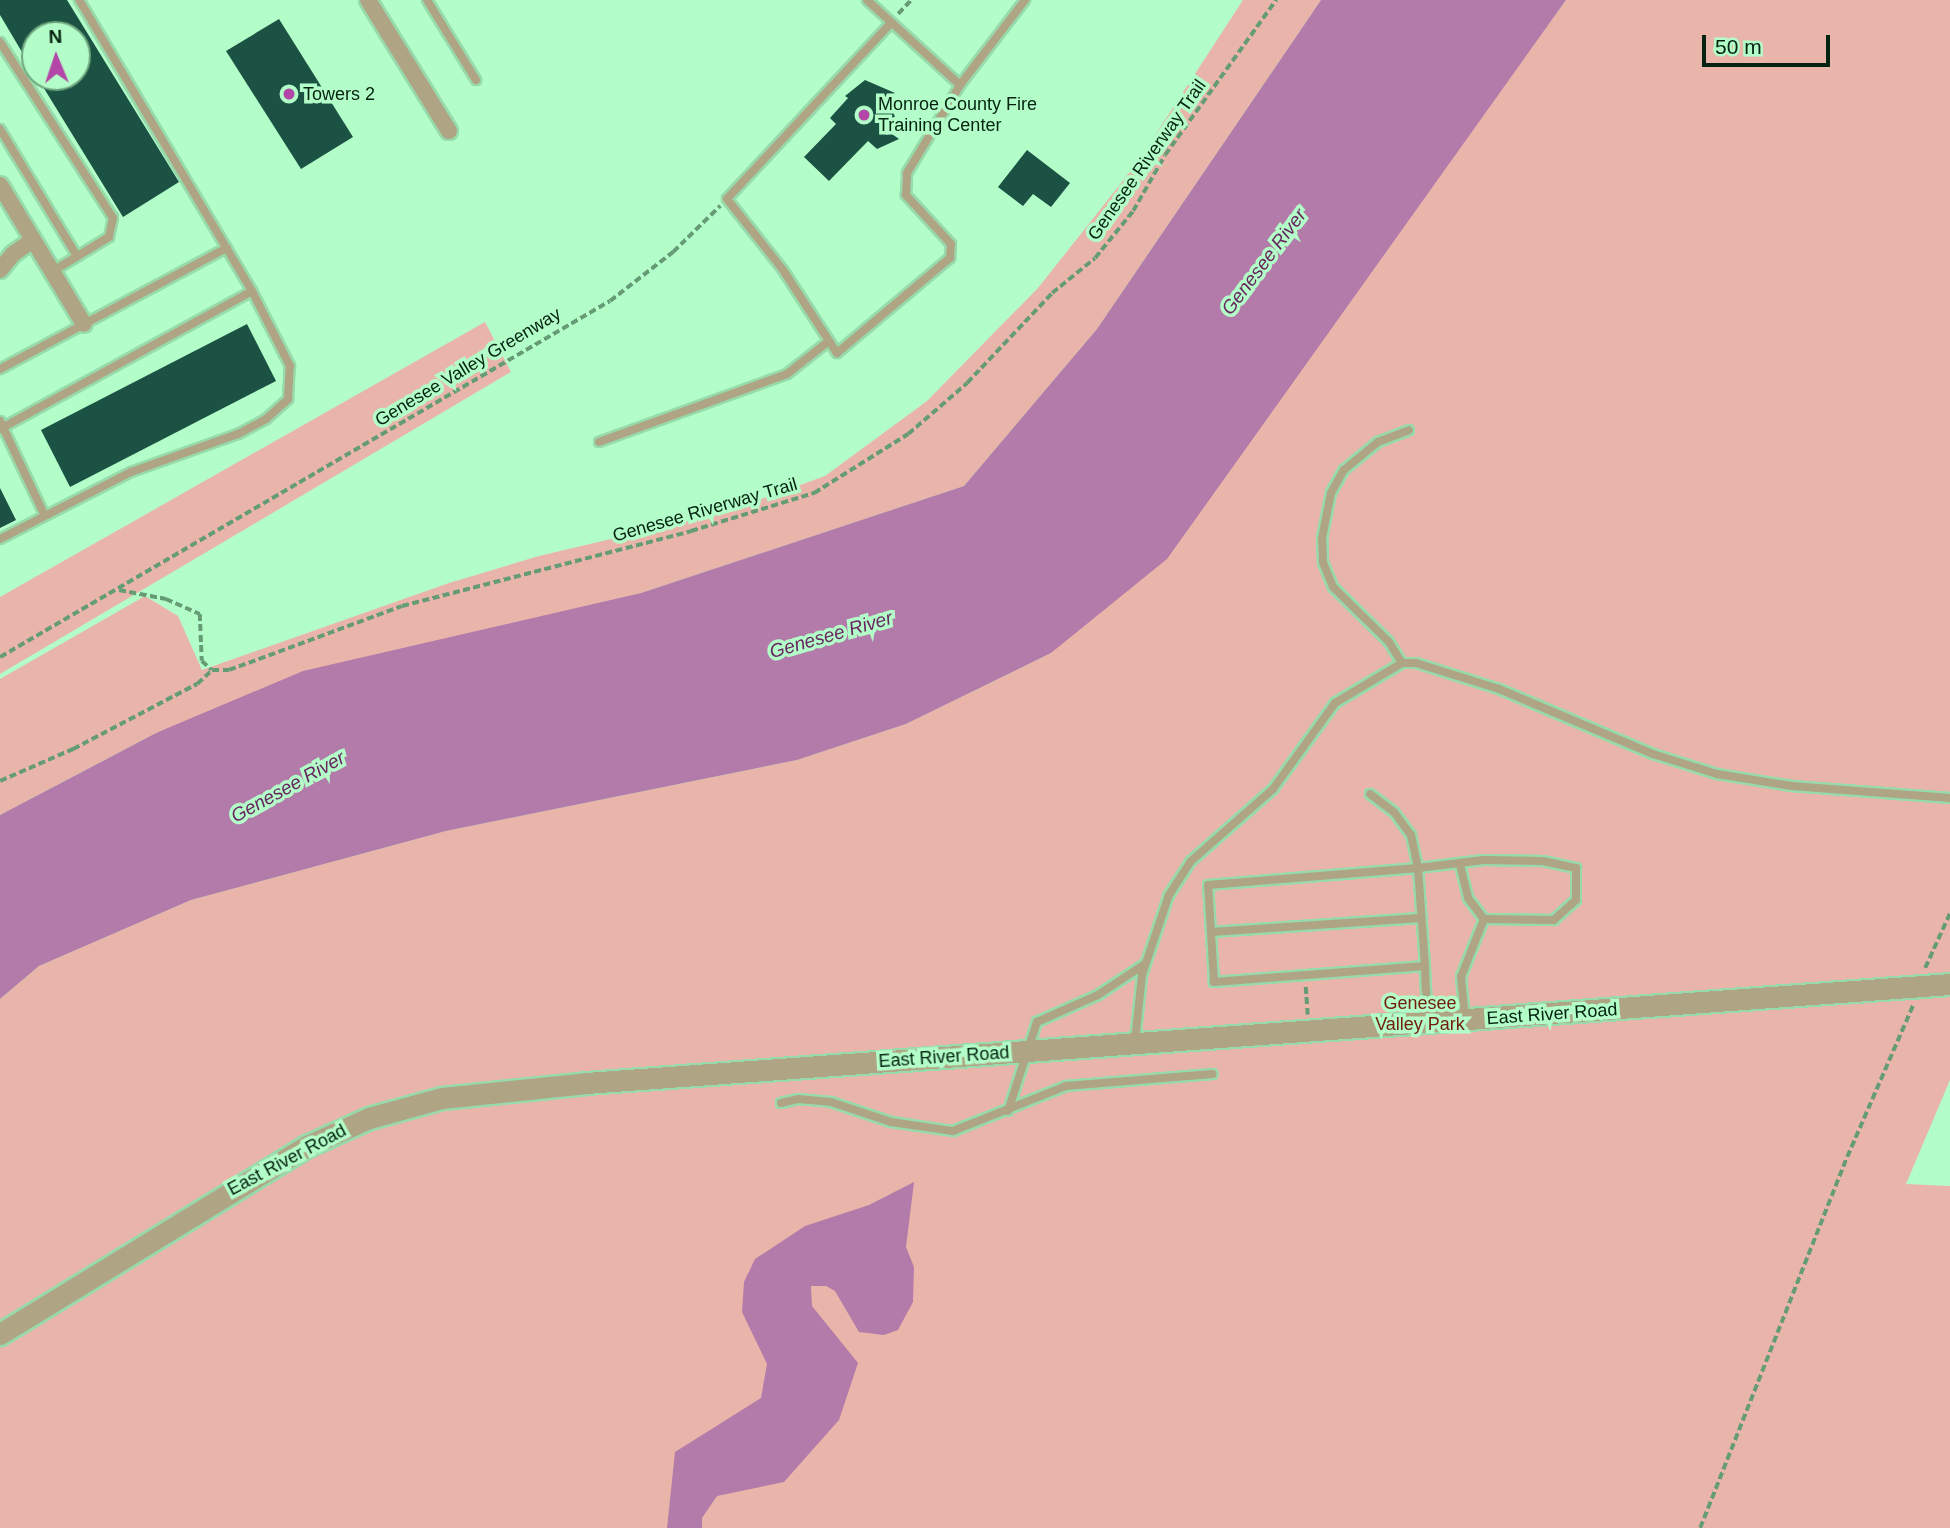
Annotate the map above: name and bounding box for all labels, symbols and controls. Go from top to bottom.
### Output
north arrow [21,21,91,91]
scale bar [1705,21,1833,65]
text: N [48,26,63,47]
text: 50 m [1715,35,1762,58]
street label: Genesee Riverway Trail [1083,75,1211,245]
place label: Towers 2 [303,83,375,105]
marker: Towers 2 [281,86,297,102]
place label: Monroe County Fire Training Center [878,94,1037,136]
marker: Monroe County Fire Training Center [856,107,872,123]
water label: Genesee River [1217,205,1311,319]
street label: Genesee Valley Greenway [371,303,565,431]
street label: Genesee Riverway Trail [610,473,800,547]
water label: Genesee River [767,607,895,663]
water label: Genesee River [227,746,349,828]
park label: Genesee Valley Park [1375,993,1465,1036]
street label: East River Road [1486,999,1618,1029]
street label: East River Road [878,1042,1010,1072]
street label: East River Road [224,1120,350,1200]

